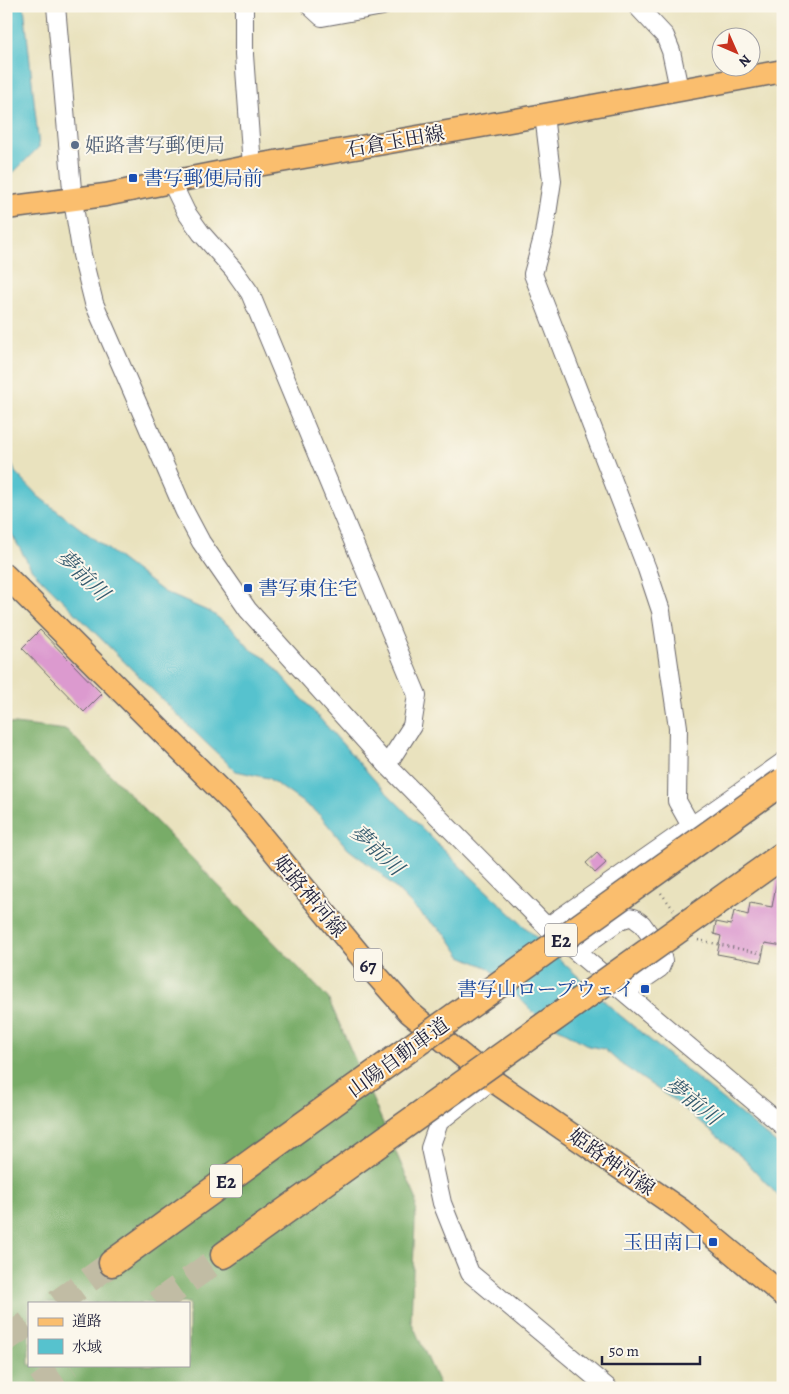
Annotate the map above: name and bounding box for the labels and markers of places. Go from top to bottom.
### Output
place label: 姫路書写郵便局 [85,132,225,159]
marker: 姫路書写郵便局 [69,139,81,151]
place label: 書写郵便局前 [143,165,263,192]
marker: 書写郵便局前 [127,172,139,184]
place label: 書写東住宅 [258,575,358,602]
marker: 書写東住宅 [242,582,254,594]
place label: 書写山ロープウェイ [457,976,635,1003]
marker: 書写山ロープウェイ [639,983,651,995]
place label: 玉田南口 [623,1229,703,1256]
marker: 玉田南口 [707,1236,719,1248]

